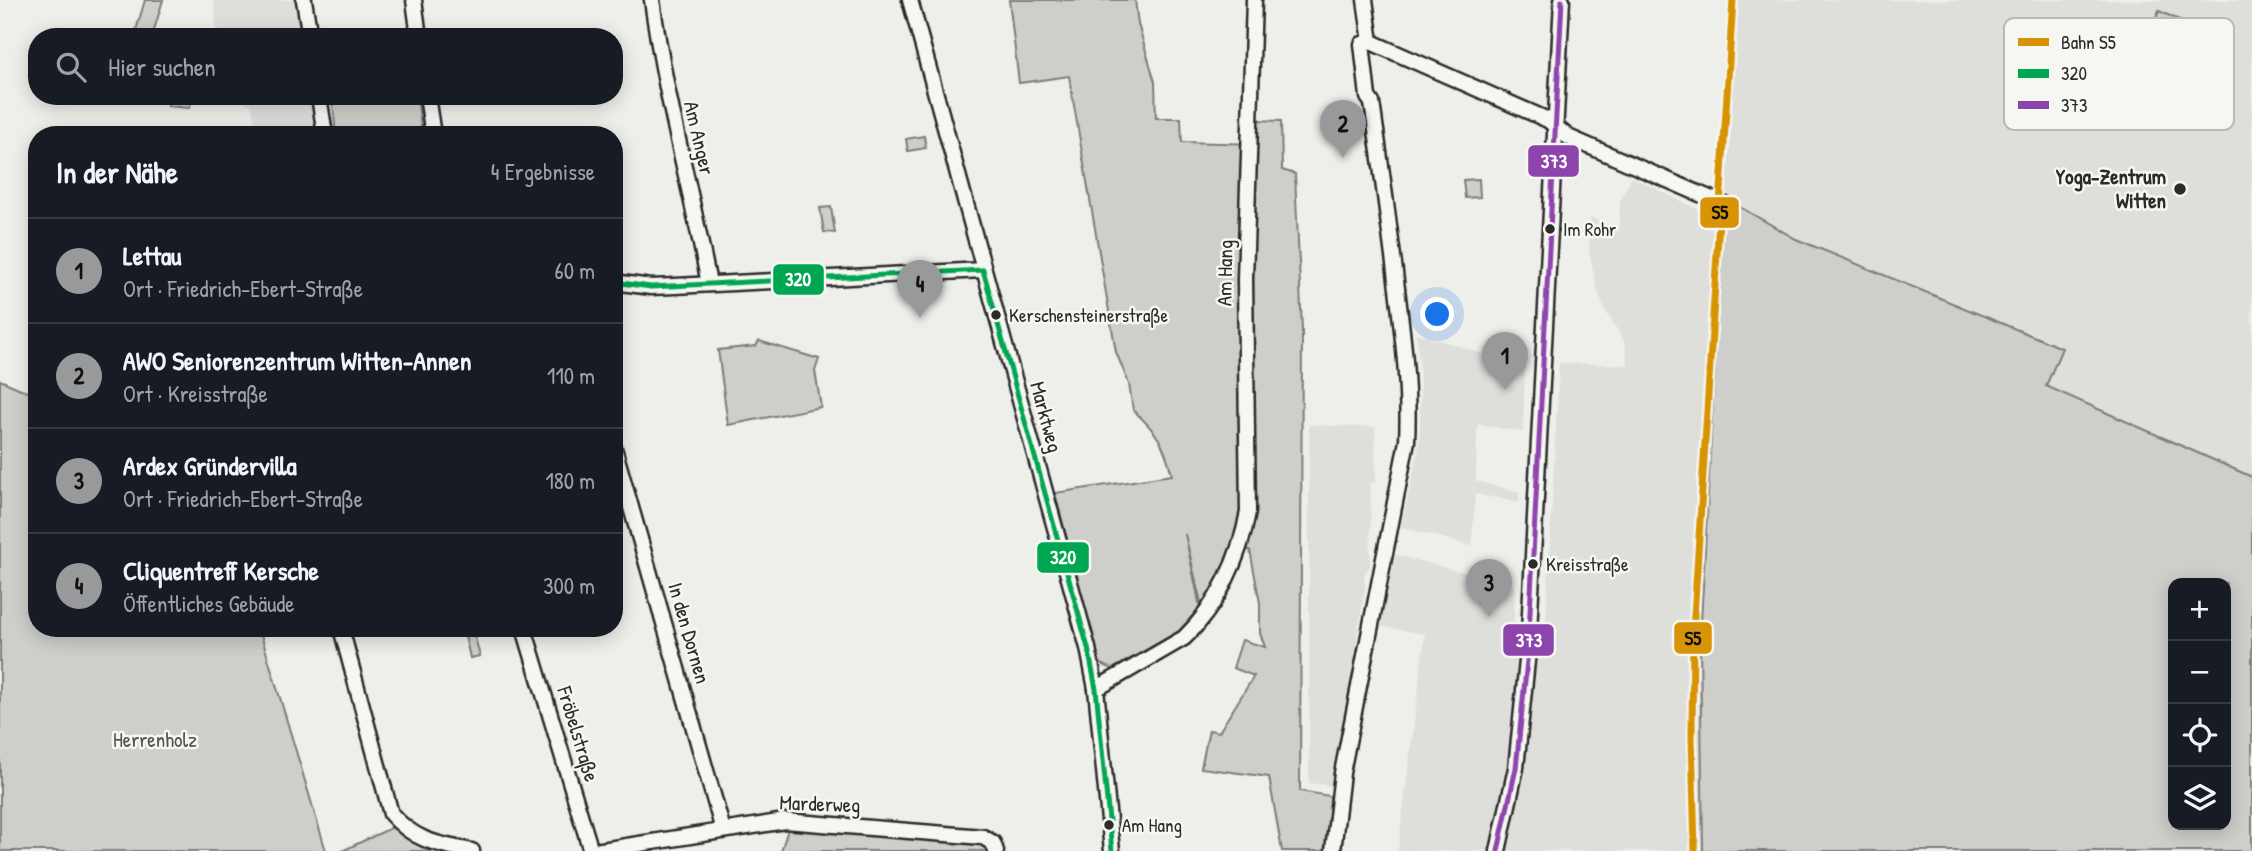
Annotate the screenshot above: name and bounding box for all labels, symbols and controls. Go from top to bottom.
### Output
legend [2004,18,2234,130]
search box [28,28,623,105]
text: Bahn S5 [2061,29,2116,55]
icon: search [52,48,90,86]
text: Hier suchen [108,49,216,84]
text: 320 [2061,60,2087,86]
text: 373 [2061,92,2087,118]
street label: Am Anger [677,98,722,178]
pin: 2 [1320,100,1366,158]
line badge: 373 [1527,144,1580,178]
text: 373 [1541,148,1568,174]
text: In der Nähe [56,152,178,192]
text: 4 Ergebnisse [491,156,595,187]
place label: Yoga-Zentrum Witten [2056,162,2166,215]
marker: Yoga-Zentrum Witten [2172,181,2188,197]
line badge: S5 [1699,196,1740,229]
text: S5 [1712,199,1729,225]
place label: Im Rohr [1563,216,1617,242]
marker: Im Rohr [1543,222,1557,236]
text: Lettau [123,238,182,273]
street label: Am Hang [1209,240,1240,306]
text: 1 [75,255,83,286]
text: 60 m [555,255,595,286]
pin: 4 [897,260,943,318]
line badge: 320 [772,263,825,296]
text: 320 [785,266,811,292]
text: Ort · Friedrich-Ebert-Straße [123,273,363,304]
your location [1420,297,1454,331]
place label: Kerschensteinerstraße [1009,302,1168,328]
marker: Kerschensteinerstraße [989,308,1003,322]
pin: 1 [1482,332,1528,390]
text: AWO Seniorenzentrum Witten-Annen [123,343,471,378]
text: 2 [74,360,84,391]
text: 110 m [547,360,595,391]
text: Ort · Kreisstraße [123,378,268,409]
street label: Marktweg [1023,378,1070,455]
text: Ardex Gründervilla [123,448,297,483]
text: 3 [74,465,84,496]
text: 180 m [545,465,595,496]
text: Ort · Friedrich-Ebert-Straße [123,483,363,514]
line badge: 320 [1036,541,1090,574]
text: 320 [1050,544,1076,570]
place label: Kreisstraße [1546,551,1629,577]
text: Cliquentreff Kersche [123,553,319,588]
marker: Kreisstraße [1526,557,1540,571]
pin: 3 [1466,559,1512,617]
text: 4 [75,570,83,601]
text: 300 m [543,570,595,601]
map controls [2168,578,2231,830]
button: + [2168,578,2231,641]
street label: In den Dornen [661,579,718,687]
text: Öffentliches Gebäude [123,588,295,619]
line badge: S5 [1673,621,1713,655]
line badge: 373 [1502,623,1555,657]
text: S5 [1685,625,1702,651]
text: 373 [1516,627,1543,653]
button: − [2168,641,2231,704]
street label: Fröbelstraße [550,682,607,785]
button: locate [2168,704,2231,767]
park label: Herrenholz [113,725,197,754]
button: layers [2168,767,2231,830]
street label: Marderweg [779,788,861,819]
place label: Am Hang [1122,812,1182,838]
marker: Am Hang [1102,818,1116,832]

